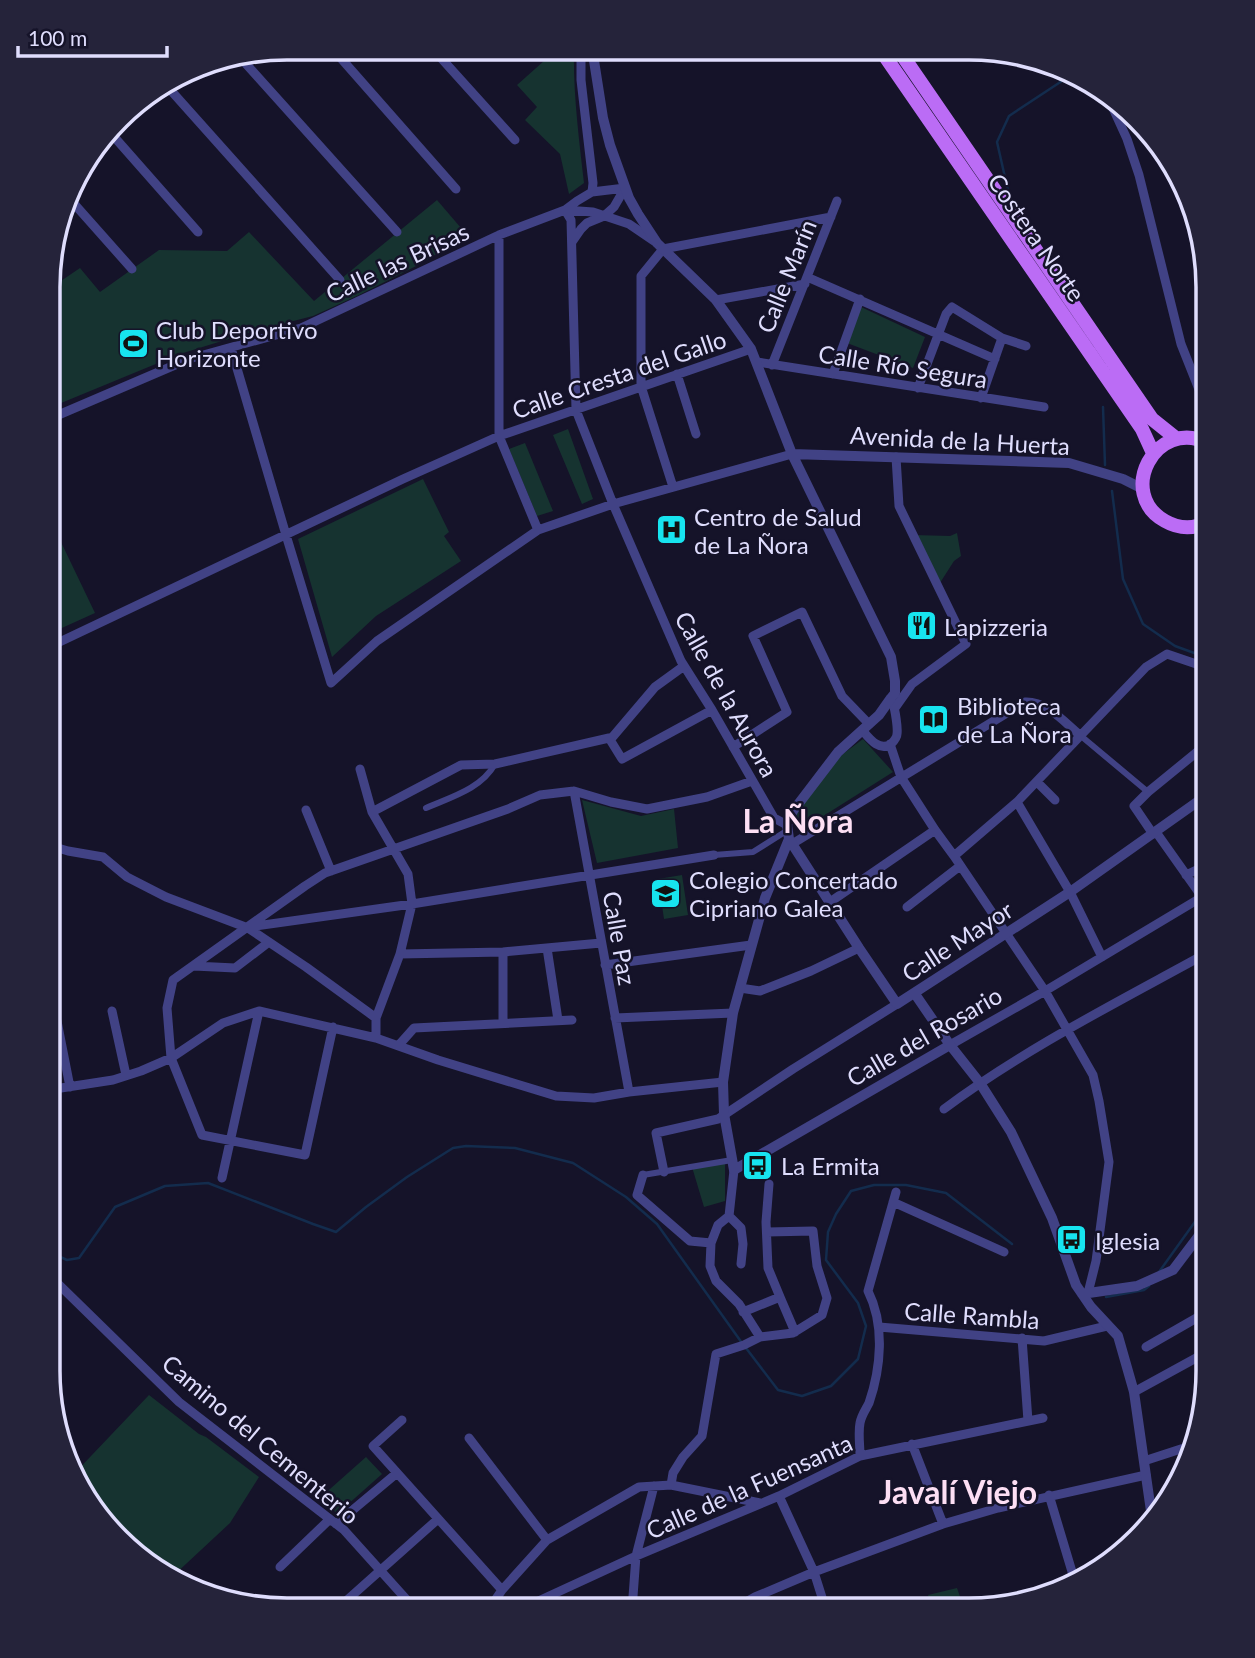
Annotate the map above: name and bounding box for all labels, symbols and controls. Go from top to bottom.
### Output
scale bar [18,14,166,58]
text: 100 m [28,25,87,50]
street label: Costera Norte [982,168,1092,306]
street label: Calle Marín [750,215,822,337]
street label: Calle las Brisas [321,216,473,308]
place label: Club Deportivo Horizonte [156,315,318,372]
street label: Calle Cresta del Gallo [508,324,730,424]
sports icon: Club Deportivo Horizonte [116,326,150,360]
street label: Calle Río Segura [817,338,989,394]
street label: Avenida de la Huerta [849,420,1071,460]
place label: Centro de Salud de La Ñora [694,502,862,559]
hospital icon: Centro de Salud de La Ñora [654,513,688,547]
street label: Calle de la Aurora [669,606,785,782]
restaurant icon: Lapizzeria [904,609,938,643]
place label: Lapizzeria [944,612,1048,641]
place label: Biblioteca de La Ñora [957,691,1072,748]
library icon: Biblioteca de La Ñora [917,702,951,736]
district label: La Ñora [742,801,854,840]
place label: Colegio Concertado Cipriano Galea [689,865,898,922]
school or university icon: Colegio Concertado Cipriano Galea [649,876,683,910]
street label: Calle Paz [597,889,643,987]
street label: Calle Mayor [896,894,1018,987]
street label: Calle del Rosario [841,980,1007,1092]
bus stop icon: La Ermita [741,1148,775,1182]
place label: La Ermita [781,1151,880,1180]
bus stop icon: Iglesia [1055,1223,1089,1257]
place label: Iglesia [1095,1226,1160,1255]
street label: Calle Rambla [903,1296,1041,1334]
street label: Camino del Cementerio [157,1348,365,1530]
street label: Calle de la Fuensanta [642,1428,856,1544]
district label: Javalí Viejo [879,1472,1037,1511]

